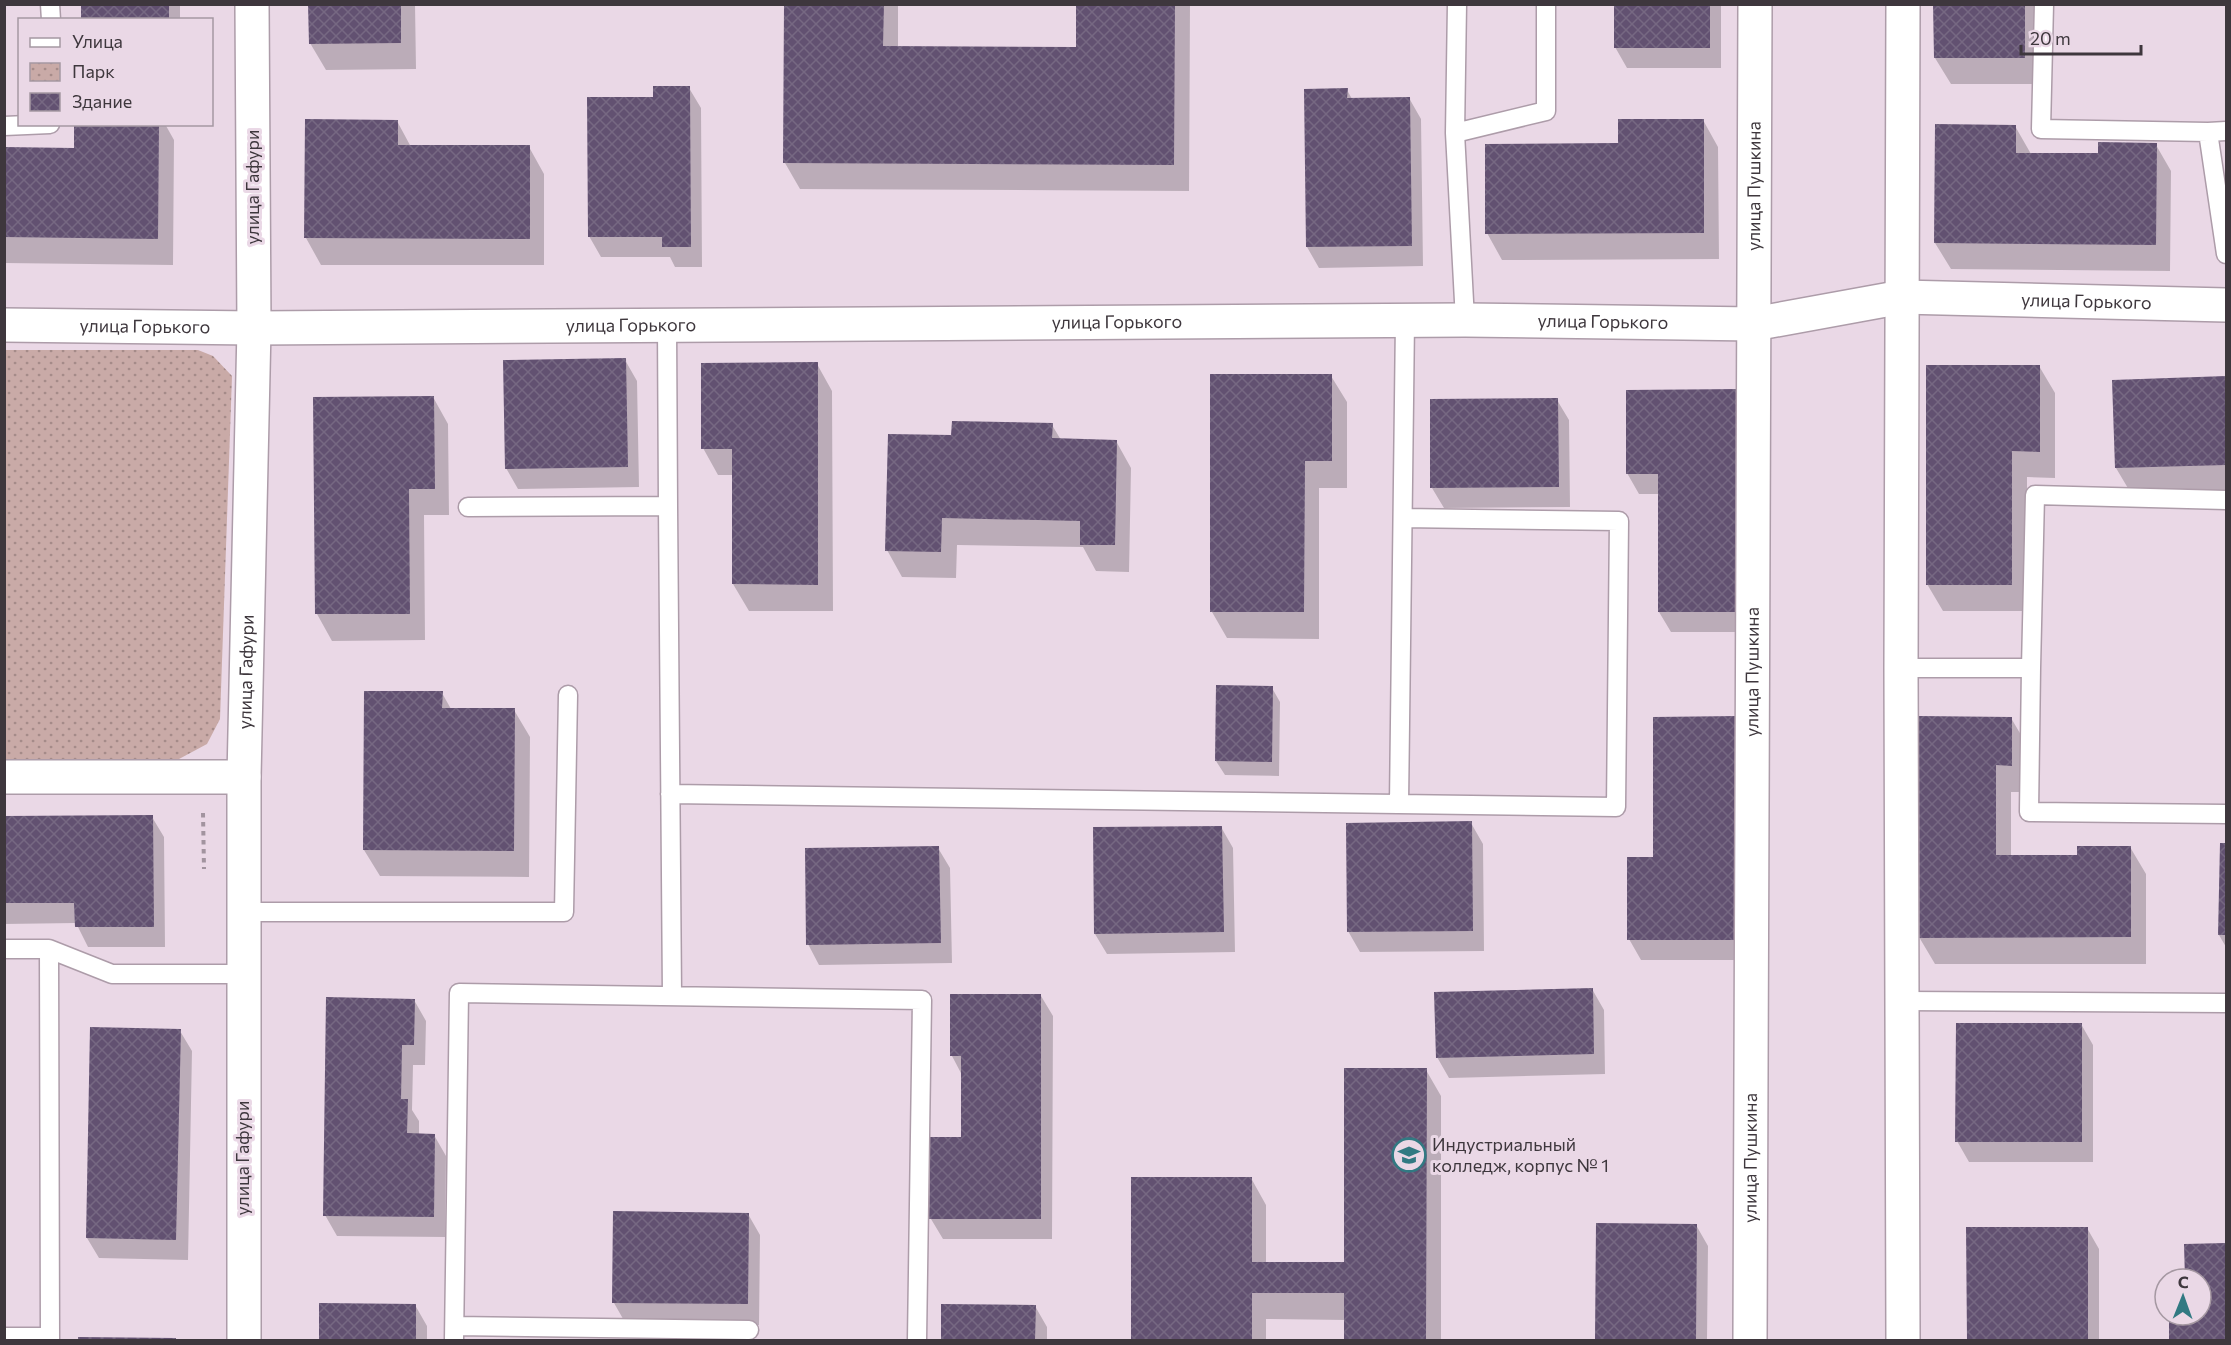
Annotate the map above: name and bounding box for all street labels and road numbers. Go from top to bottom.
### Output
street label: улица Пушкина [1742,121,1765,251]
street label: улица Гафури [241,130,263,244]
street label: улица Горького [2021,288,2152,313]
street label: улица Горького [1538,309,1668,333]
street label: улица Горького [1052,310,1182,333]
street label: улица Горького [566,313,696,336]
street label: улица Горького [80,314,210,337]
street label: улица Пушкина [1740,607,1763,737]
street label: улица Гафури [233,614,258,730]
street label: улица Пушкина [1738,1093,1761,1223]
street label: улица Гафури [231,1101,253,1215]

